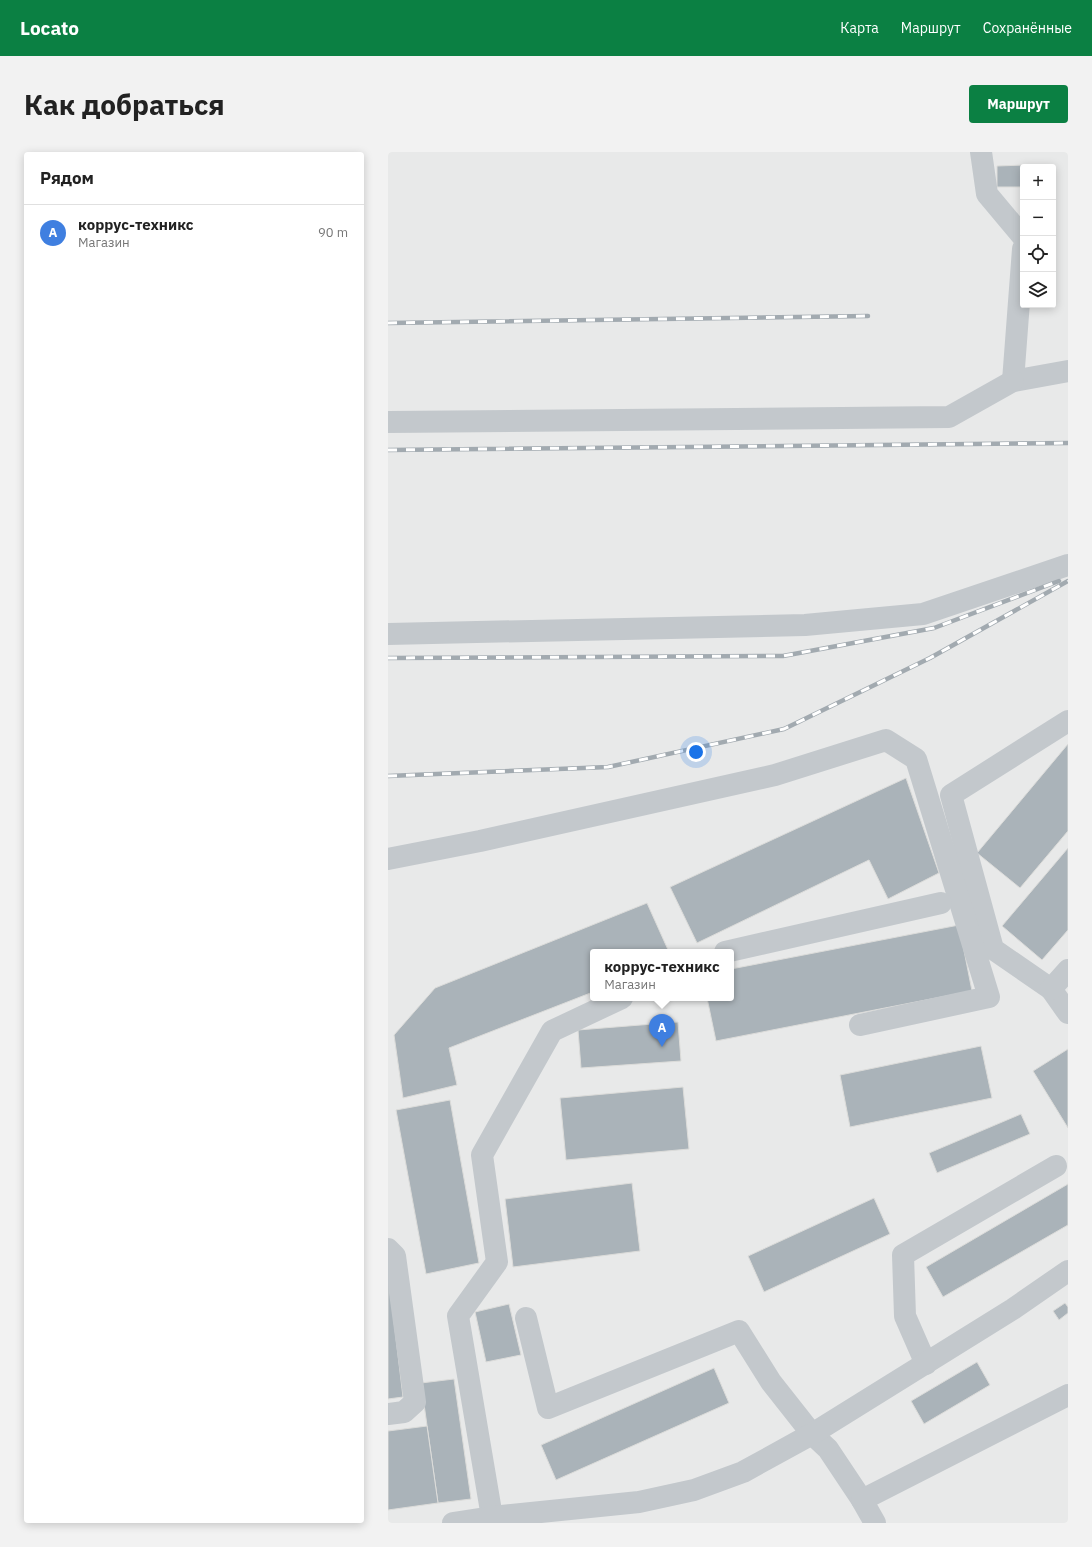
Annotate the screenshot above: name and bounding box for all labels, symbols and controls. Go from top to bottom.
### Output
text: Locato [20,16,79,40]
text: Карта [840,19,879,37]
text: Маршрут [901,19,961,37]
text: Сохранённые [983,19,1072,37]
button: Маршрут [969,85,1068,123]
text: Как добраться [24,86,225,123]
map controls [1020,164,1056,308]
button: + [1020,164,1056,200]
text: Рядом [40,167,94,189]
button: − [1020,200,1056,236]
text: коррус-техникс [78,215,194,234]
text: A [49,224,57,241]
text: 90 m [318,224,348,241]
text: Магазин [78,234,130,251]
button: locate [1020,236,1056,272]
button: layers [1020,272,1056,308]
your location [686,742,706,762]
popup [590,949,734,1001]
text: коррус-техникс [604,957,720,976]
text: Магазин [604,976,656,993]
pin: A [649,1014,675,1047]

